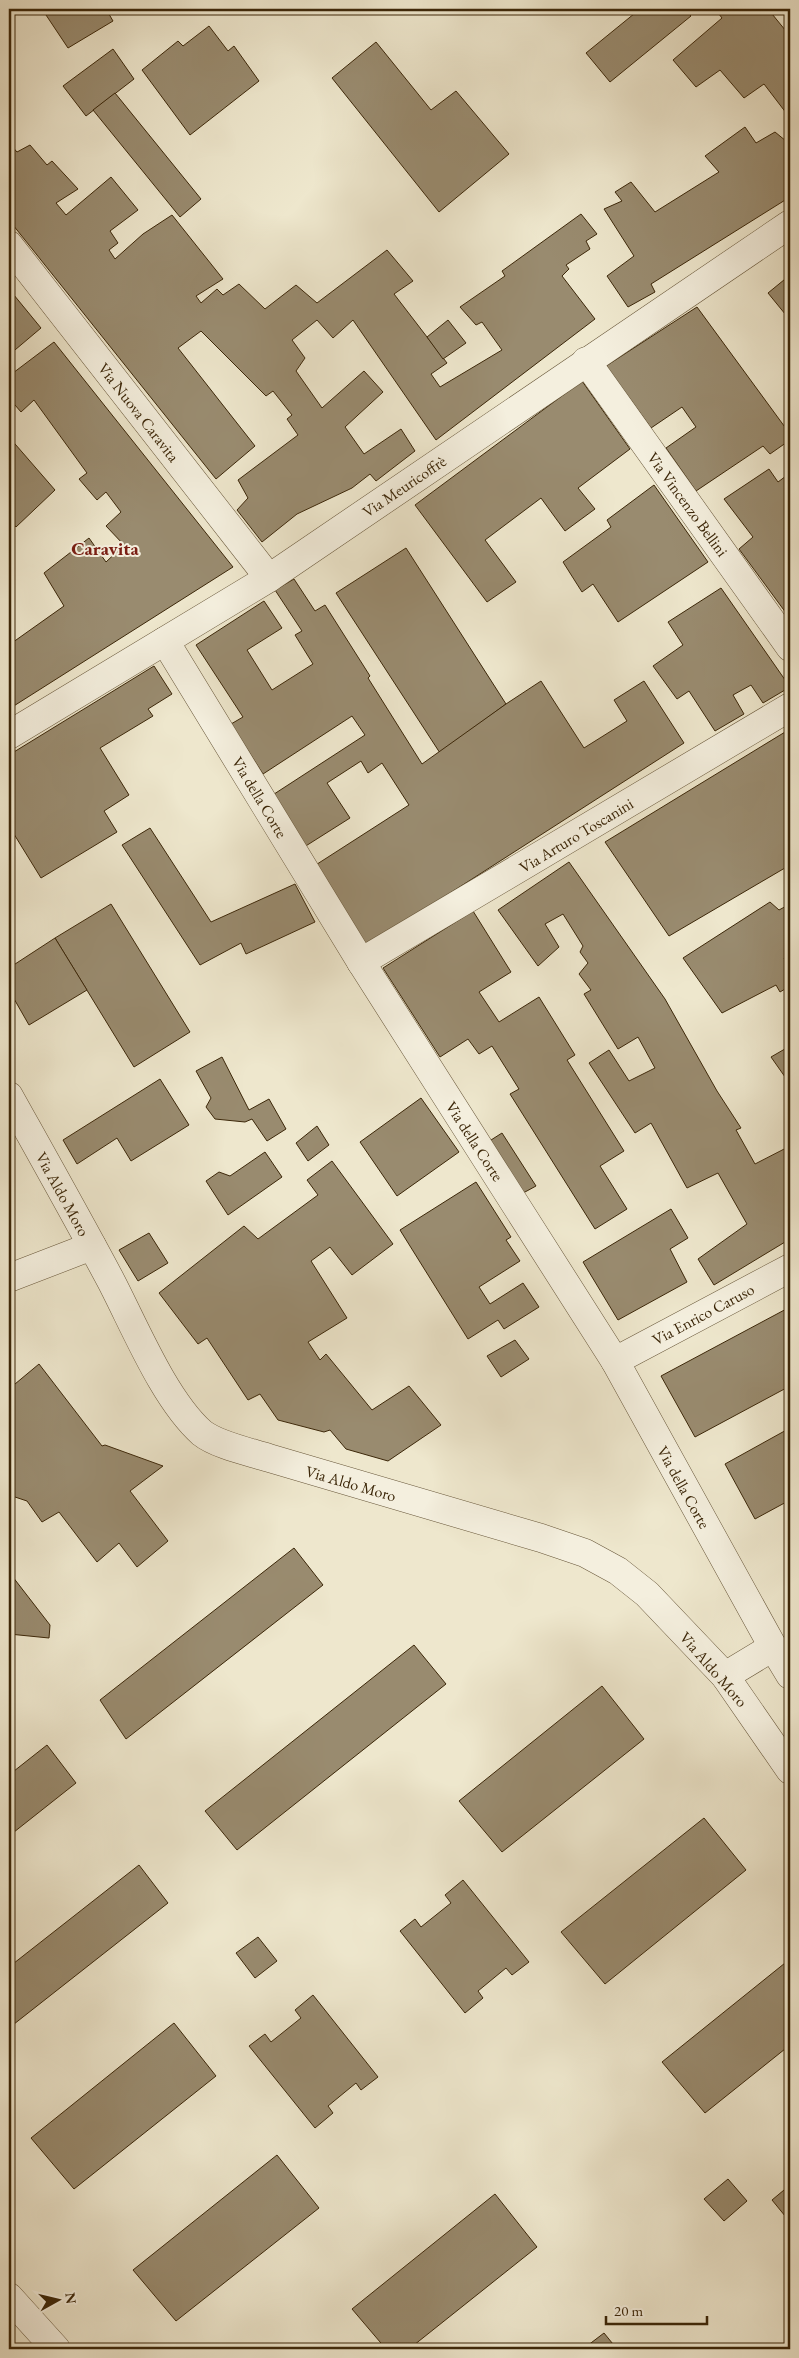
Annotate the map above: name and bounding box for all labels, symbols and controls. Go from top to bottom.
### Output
street label: Via Nuova Caravita [93,358,184,467]
street label: Via Vincenzo Bellini [643,448,733,561]
street label: Via Meuricoffrè [358,451,450,522]
district label: Caravita [71,536,139,561]
street label: Via della Corte [227,753,292,842]
street label: Via Arturo Toscanini [515,793,637,878]
street label: Via della Corte [441,1097,508,1185]
street label: Via Aldo Moro [31,1148,94,1240]
street label: Via Enrico Caruso [649,1279,758,1350]
street label: Via della Corte [652,1442,715,1532]
street label: Via Aldo Moro [303,1461,399,1506]
street label: Via Aldo Moro [675,1627,752,1711]
north arrow [32,2276,82,2326]
text: N [61,2291,81,2306]
scale bar [606,2293,708,2325]
text: 20 m [614,2301,643,2320]

